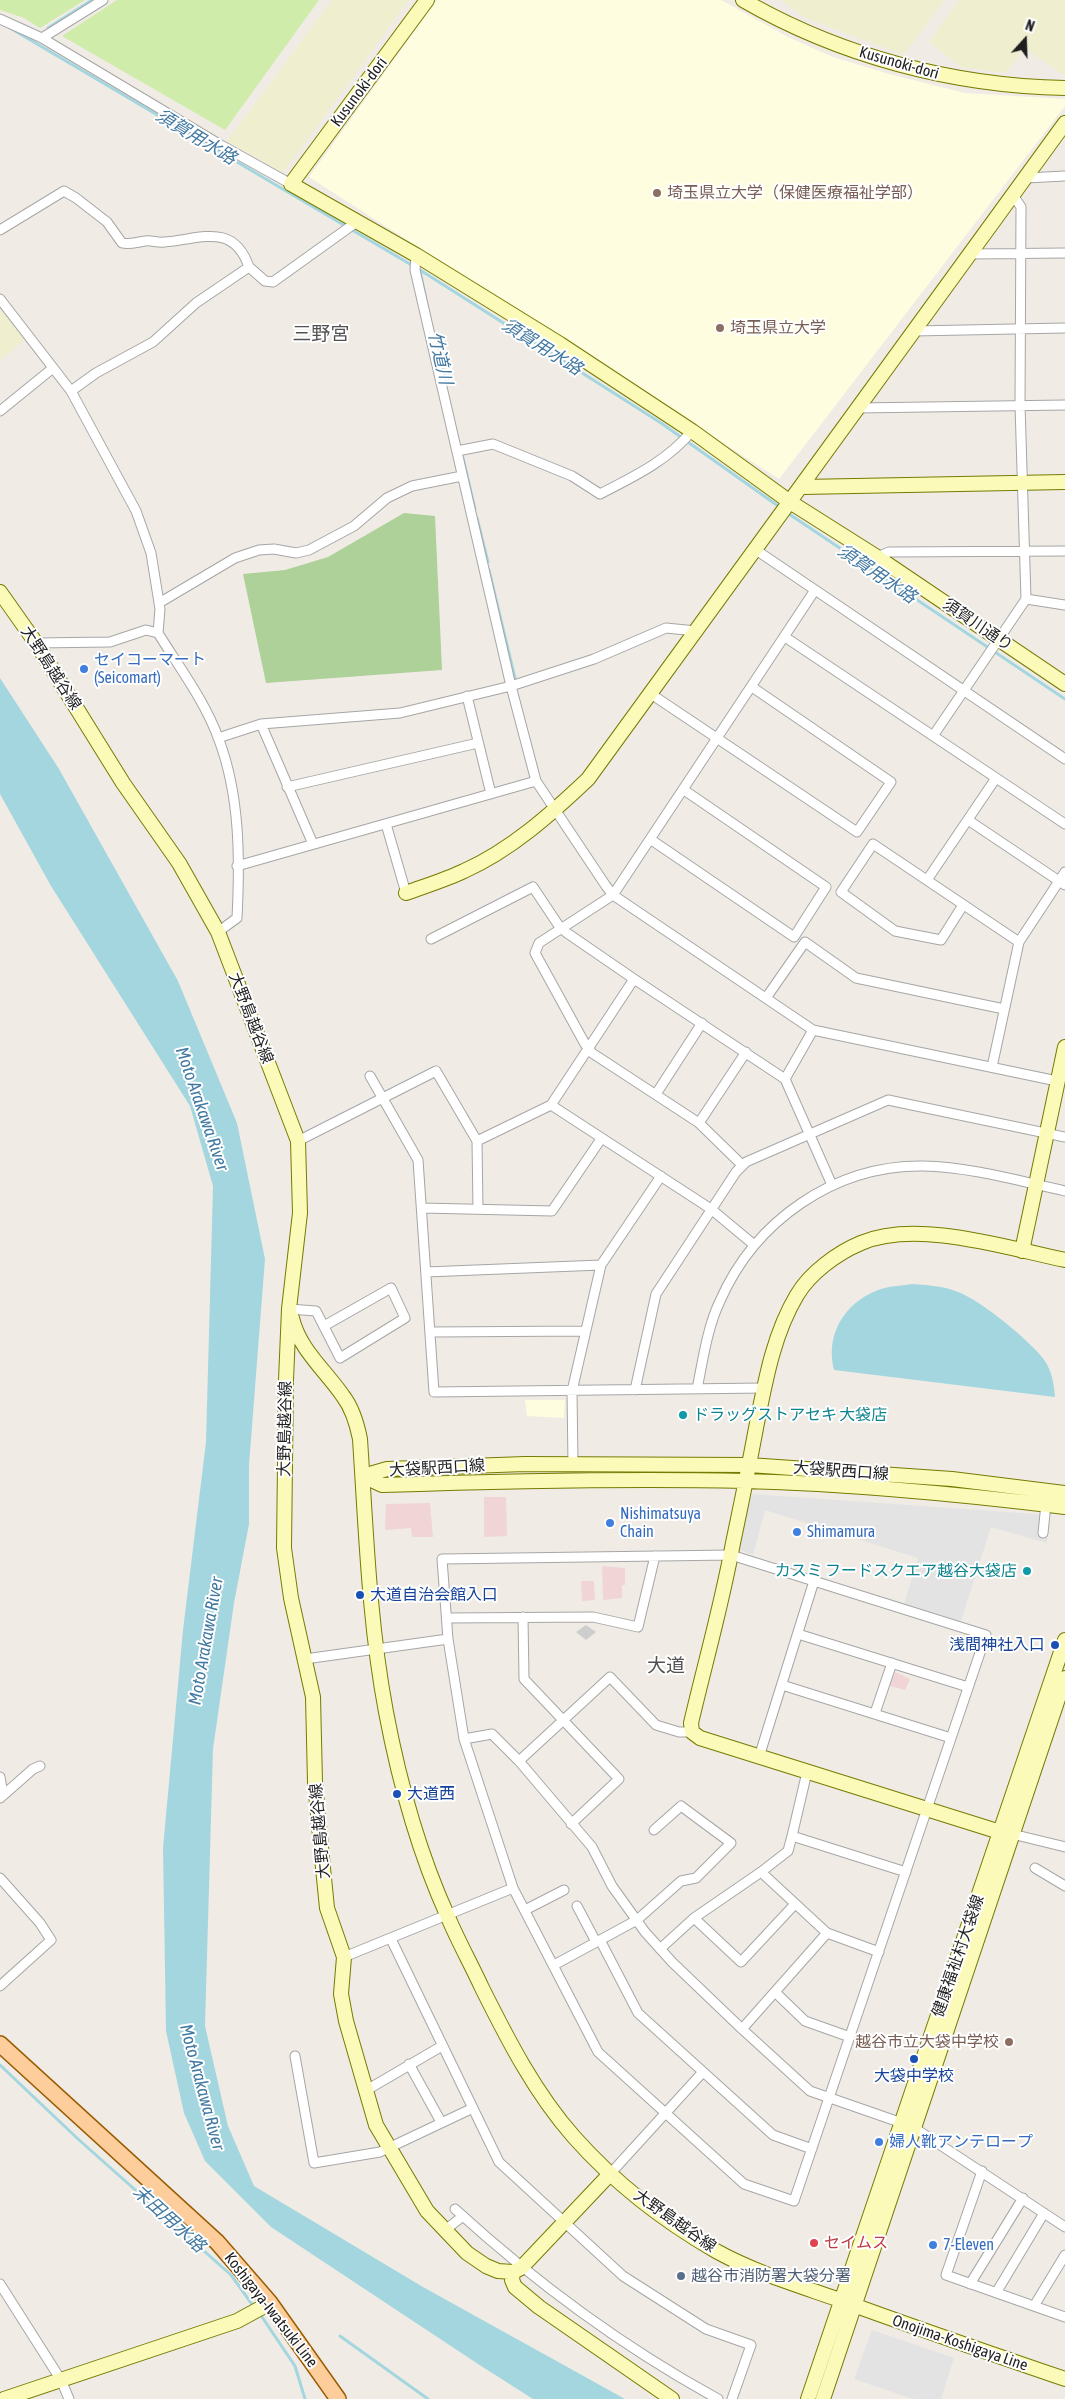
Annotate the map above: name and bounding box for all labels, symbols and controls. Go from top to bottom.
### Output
north arrow [1000,15,1050,65]
text: N [1024,17,1037,35]
street label: Kusunoki-dori [857,42,941,84]
street label: Kusunoki-dori [327,54,391,130]
water label: 須賀用水路 [152,105,240,169]
place label: 埼玉県立大学（保健医療福祉学部） [667,183,923,203]
marker: 埼玉県立大学（保健医療福祉学部） [651,187,663,199]
water label: 須賀用水路 [498,314,586,380]
place label: 埼玉県立大学 [730,318,826,338]
marker: 埼玉県立大学 [714,322,726,334]
district label: 三野宮 [293,323,349,345]
water label: 竹道川 [423,329,457,387]
water label: 須賀用水路 [834,540,920,608]
street label: 須賀川通り [939,595,1017,655]
street label: 大野島越谷線 [17,623,85,713]
place label: セイコーマート (Seicomart) [94,650,206,688]
marker: セイコーマート (Seicomart) [78,663,90,675]
street label: 大野島越谷線 [225,970,277,1066]
water label: Moto Arakawa River [171,1044,233,1174]
street label: 大野島越谷線 [275,1381,295,1477]
place label: ドラッグストアセキ 大袋店 [693,1405,887,1425]
marker: ドラッグストアセキ 大袋店 [677,1409,689,1421]
street label: 大袋駅西口線 [389,1456,485,1480]
street label: 大袋駅西口線 [792,1458,890,1484]
place label: Nishimatsuya Chain [620,1504,701,1542]
marker: Nishimatsuya Chain [604,1517,616,1529]
place label: Shimamura [807,1522,875,1542]
marker: Shimamura [791,1526,803,1538]
place label: カスミ フードスクエア越谷大袋店 [775,1561,1017,1581]
marker: カスミ フードスクエア越谷大袋店 [1021,1565,1033,1577]
water label: Moto Arakawa River [184,1575,228,1707]
place label: 大道自治会館入口 [370,1585,498,1605]
marker: 大道自治会館入口 [354,1589,366,1601]
place label: 浅間神社入口 [949,1635,1045,1655]
marker: 浅間神社入口 [1049,1639,1061,1651]
district label: 大道 [647,1655,685,1677]
street label: 大野島越谷線 [306,1782,334,1880]
place label: 大道西 [407,1784,455,1804]
marker: 大道西 [391,1788,403,1800]
street label: 健康福祉村大袋線 [928,1892,988,2020]
water label: Moto Arakawa River [175,2022,229,2152]
place label: 越谷市立大袋中学校 [855,2032,999,2052]
marker: 越谷市立大袋中学校 [1003,2036,1015,2048]
marker: 大袋中学校 [908,2053,920,2065]
place label: 大袋中学校 [874,2066,954,2086]
place label: 婦人靴アンテロープ [889,2132,1033,2152]
marker: 婦人靴アンテロープ [873,2136,885,2148]
water label: 末田用水路 [128,2181,210,2257]
street label: 大野島越谷線 [630,2186,720,2256]
place label: セイムス [824,2233,888,2253]
place label: 7-Eleven [943,2235,994,2255]
marker: セイムス [808,2237,820,2249]
marker: 7-Eleven [927,2239,939,2251]
street label: Koshigaya-Iwatsuki Line [220,2249,322,2371]
place label: 越谷市消防署大袋分署 [691,2266,851,2286]
marker: 越谷市消防署大袋分署 [675,2270,687,2282]
street label: Onojima-Koshigaya Line [890,2311,1030,2375]

